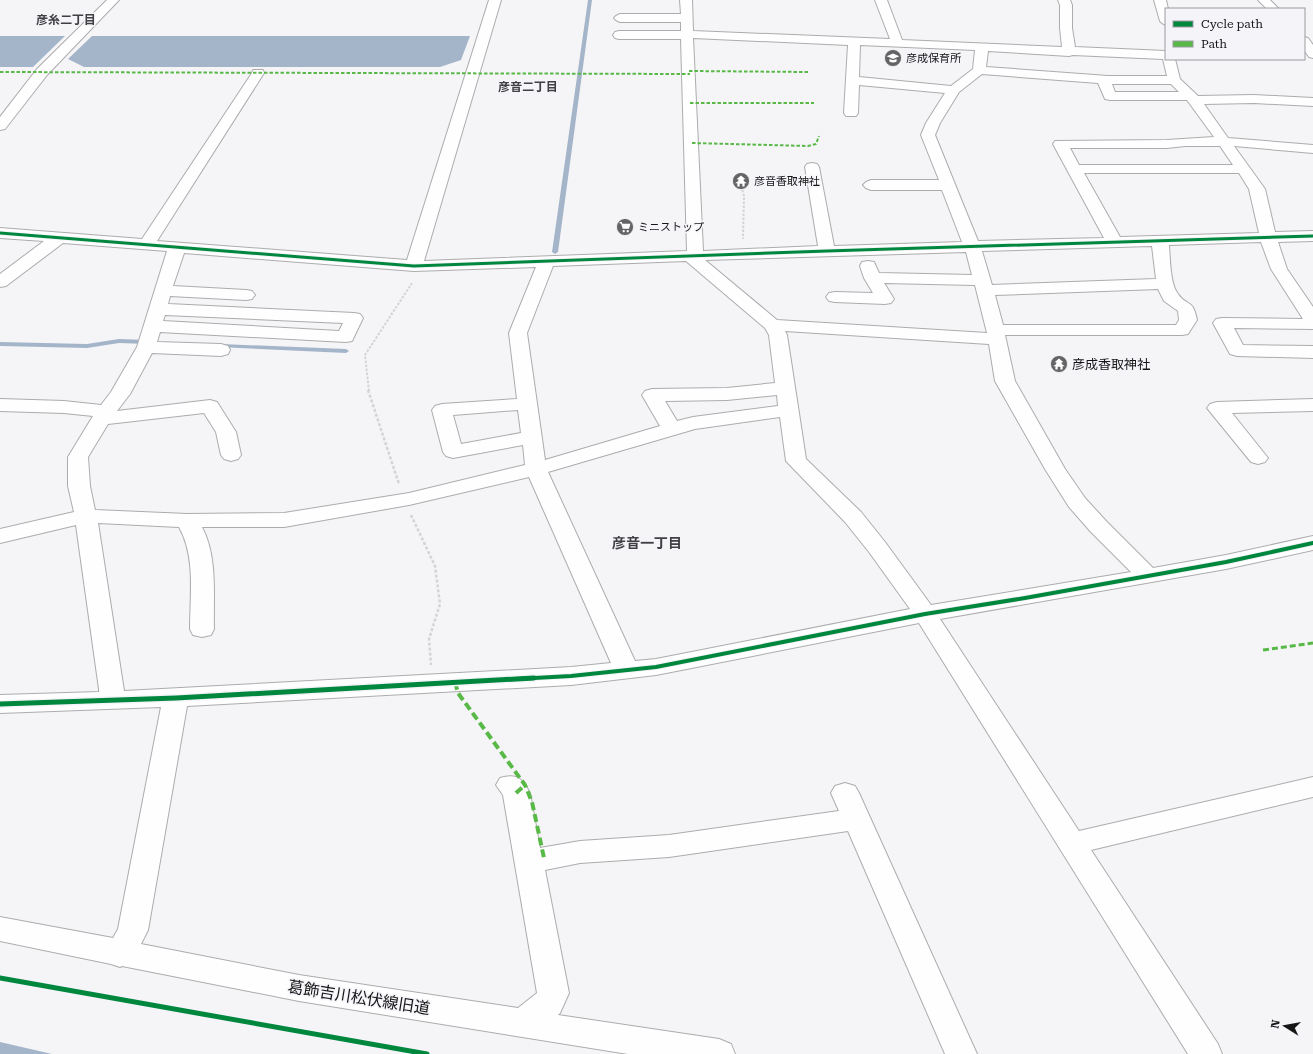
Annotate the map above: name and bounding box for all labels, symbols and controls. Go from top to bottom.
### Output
legend [1165,8,1305,60]
district label: 彦糸二丁目 [36,13,96,27]
text: Cycle path [1201,17,1263,31]
text: Path [1201,37,1227,51]
school or university icon: 彦成保育所 [883,48,903,68]
place label: 彦成保育所 [906,52,962,65]
district label: 彦音二丁目 [498,80,558,94]
temple icon: 彦音香取神社 [731,171,751,191]
place label: 彦音香取神社 [754,175,820,188]
supermarket icon: ミニストップ [615,217,635,237]
place label: ミニストップ [638,221,704,234]
temple icon: 彦成香取神社 [1049,354,1069,374]
place label: 彦成香取神社 [1072,357,1150,372]
district label: 彦音一丁目 [612,535,682,551]
street label: 葛飾吉川松伏線旧道 [286,977,432,1018]
north arrow [1265,1006,1305,1046]
text: N [1268,1018,1283,1030]

